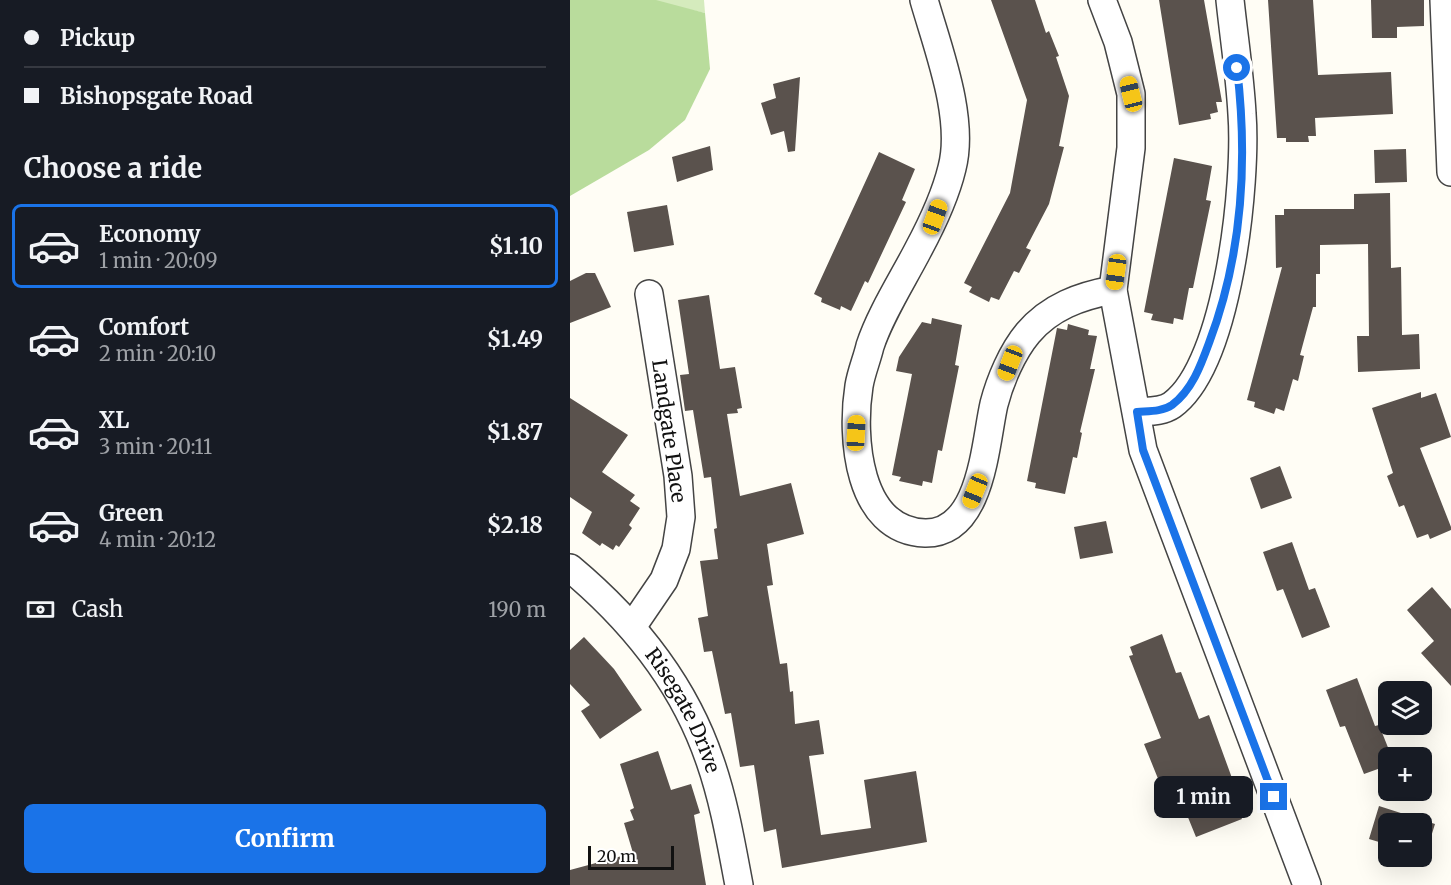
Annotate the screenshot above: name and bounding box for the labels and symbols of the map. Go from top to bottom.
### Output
route start [1223,54,1250,81]
car [1118,74,1144,114]
car [920,197,950,237]
car [1105,253,1127,291]
car [995,343,1025,383]
street label: Landgate Place [647,358,692,504]
car [846,415,866,451]
car [960,471,990,511]
street label: Risegate Drive [640,643,726,776]
callout: 1 min [1154,776,1253,818]
route end [1260,783,1287,810]
scale bar [588,843,674,870]

